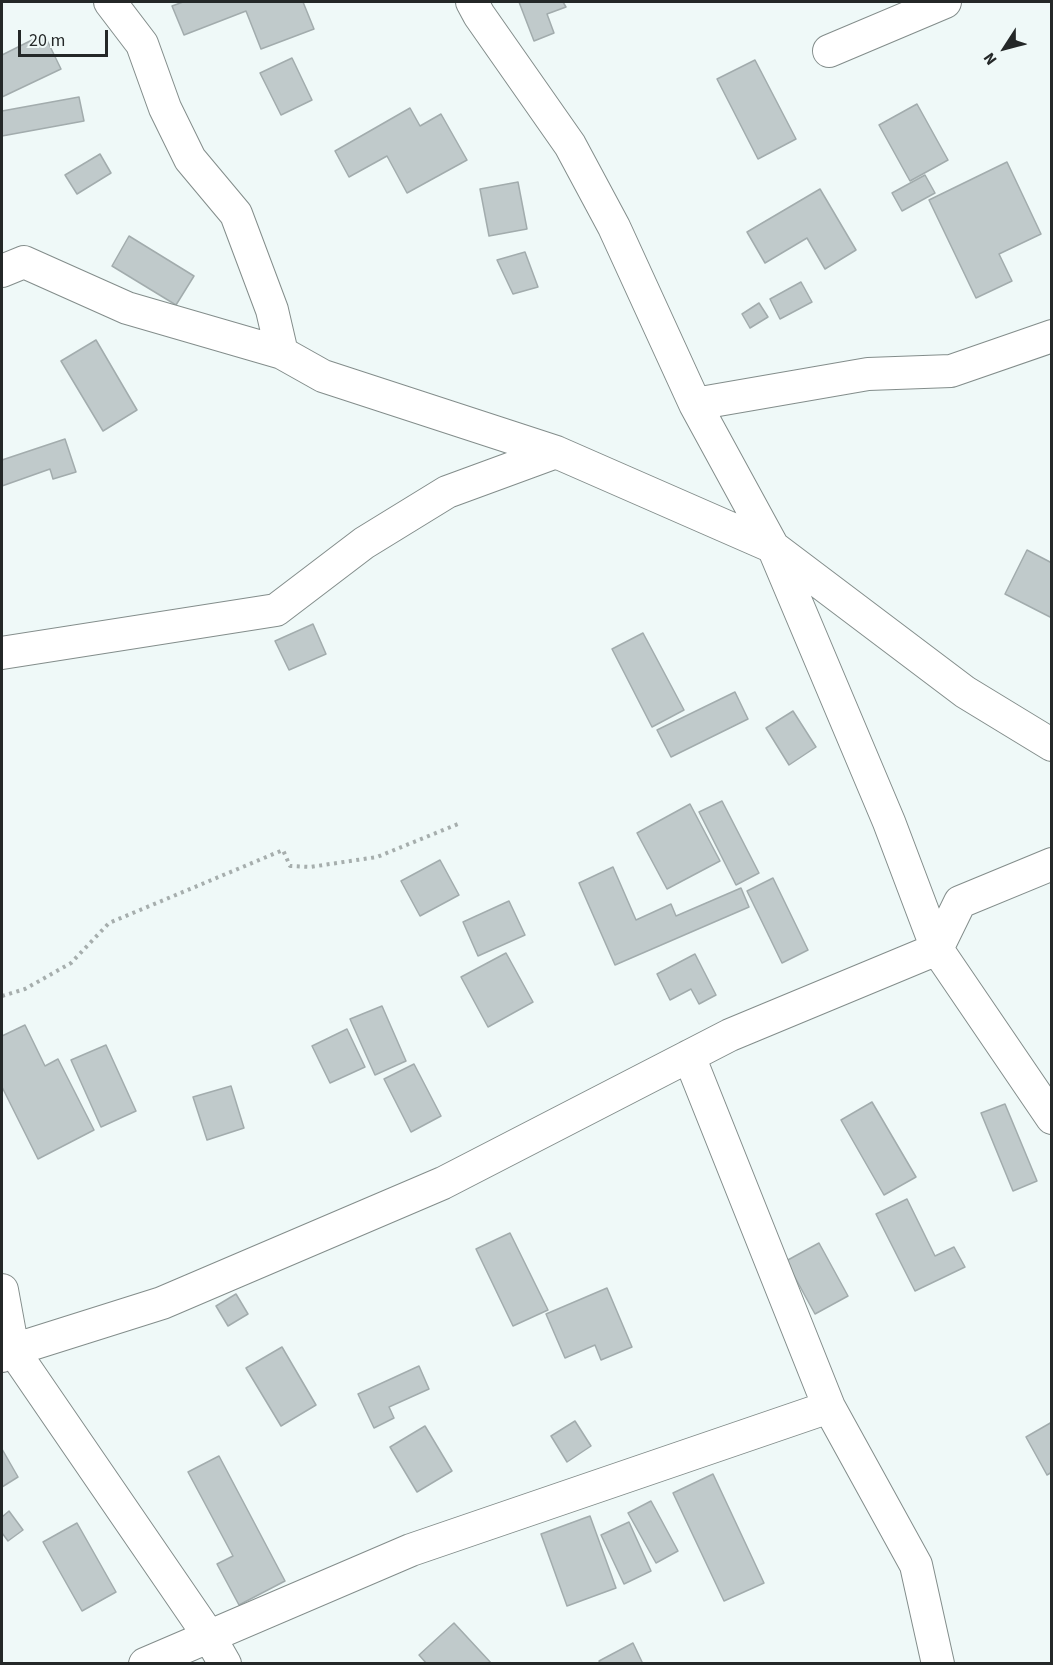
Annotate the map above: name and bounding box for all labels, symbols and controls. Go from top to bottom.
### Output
scale bar [21,18,111,56]
north arrow [975,18,1035,78]
text: 20 m [29,28,65,53]
text: N [978,48,1002,69]

